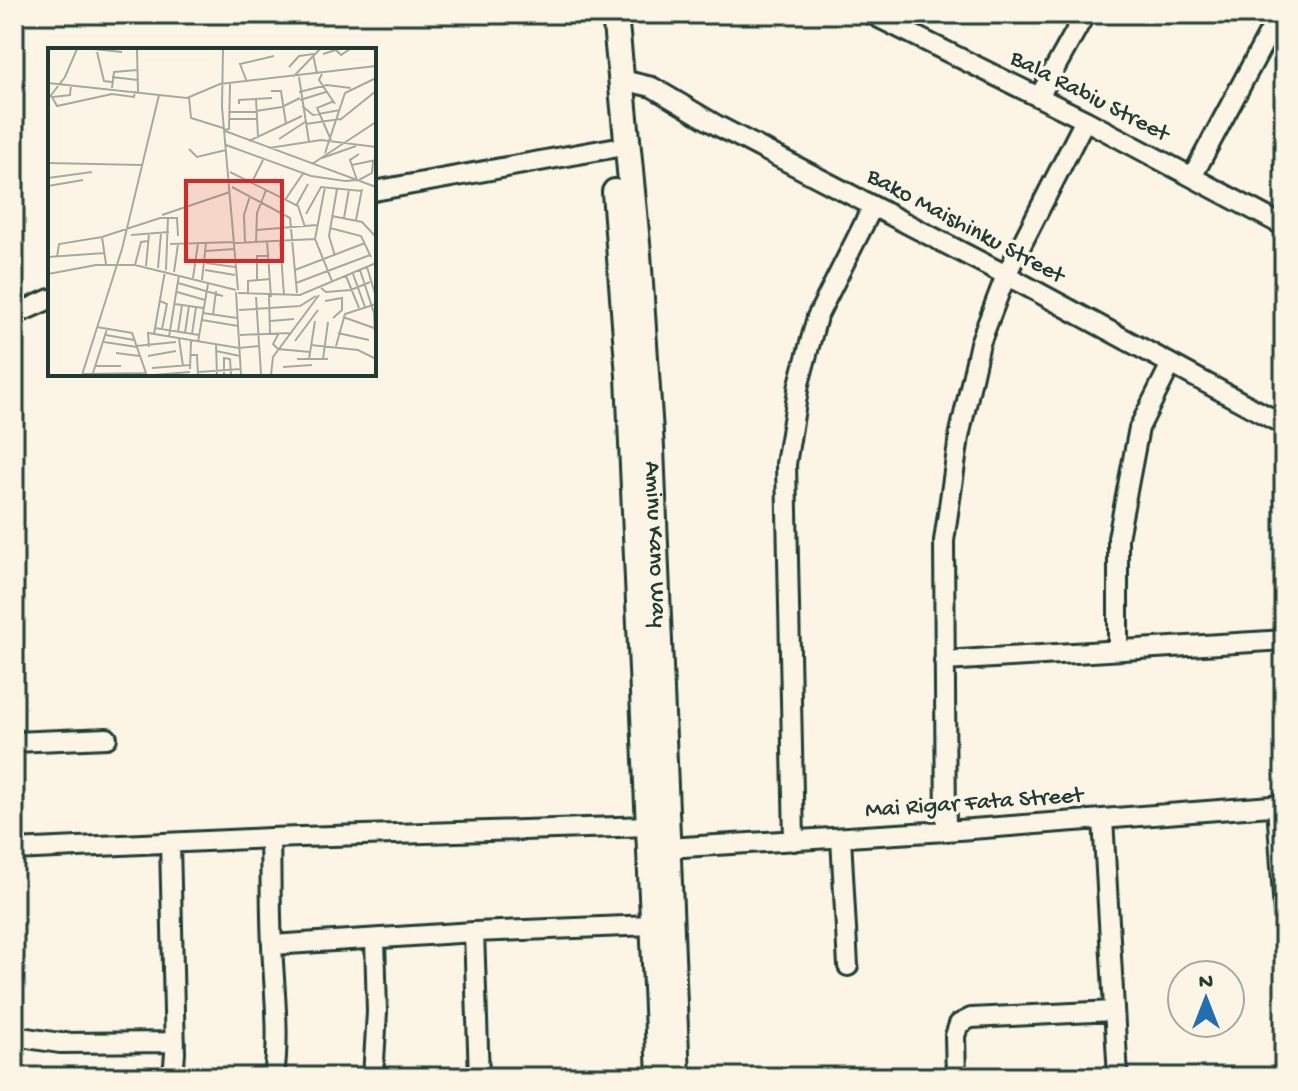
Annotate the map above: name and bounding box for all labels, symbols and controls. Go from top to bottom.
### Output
street label: Bala Rabiu Street [1004,44,1175,151]
inset map [48,48,376,376]
street label: Bako Maishinku Street [860,162,1071,292]
street label: Aminu Kano Way [637,461,673,628]
street label: Mai Rigar Fata Street [864,782,1086,826]
north arrow [1166,959,1246,1039]
text: N [1199,970,1213,996]

